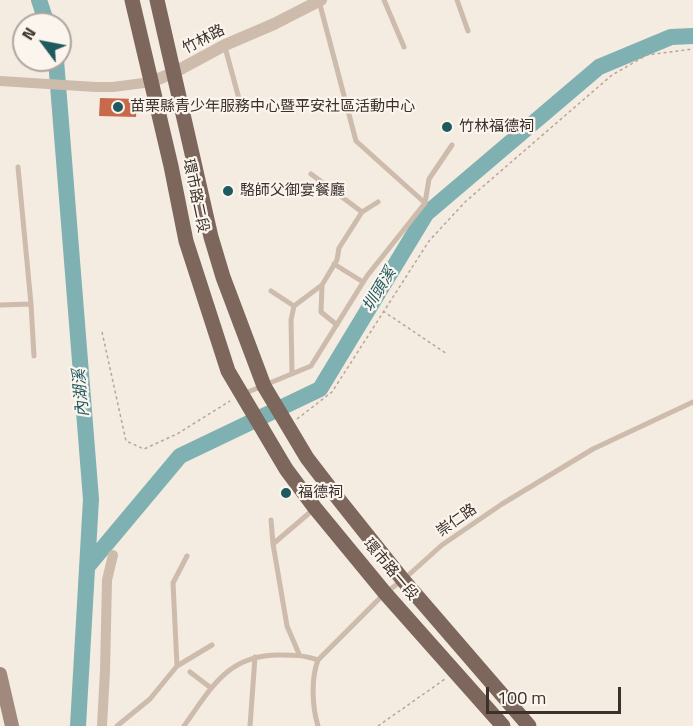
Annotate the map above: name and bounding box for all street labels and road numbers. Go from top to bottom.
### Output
street label: 竹林路 [180,22,228,58]
street label: 環市路二段 [178,157,212,235]
street label: 崇仁路 [433,501,481,541]
street label: 環市路一段 [359,535,421,605]

